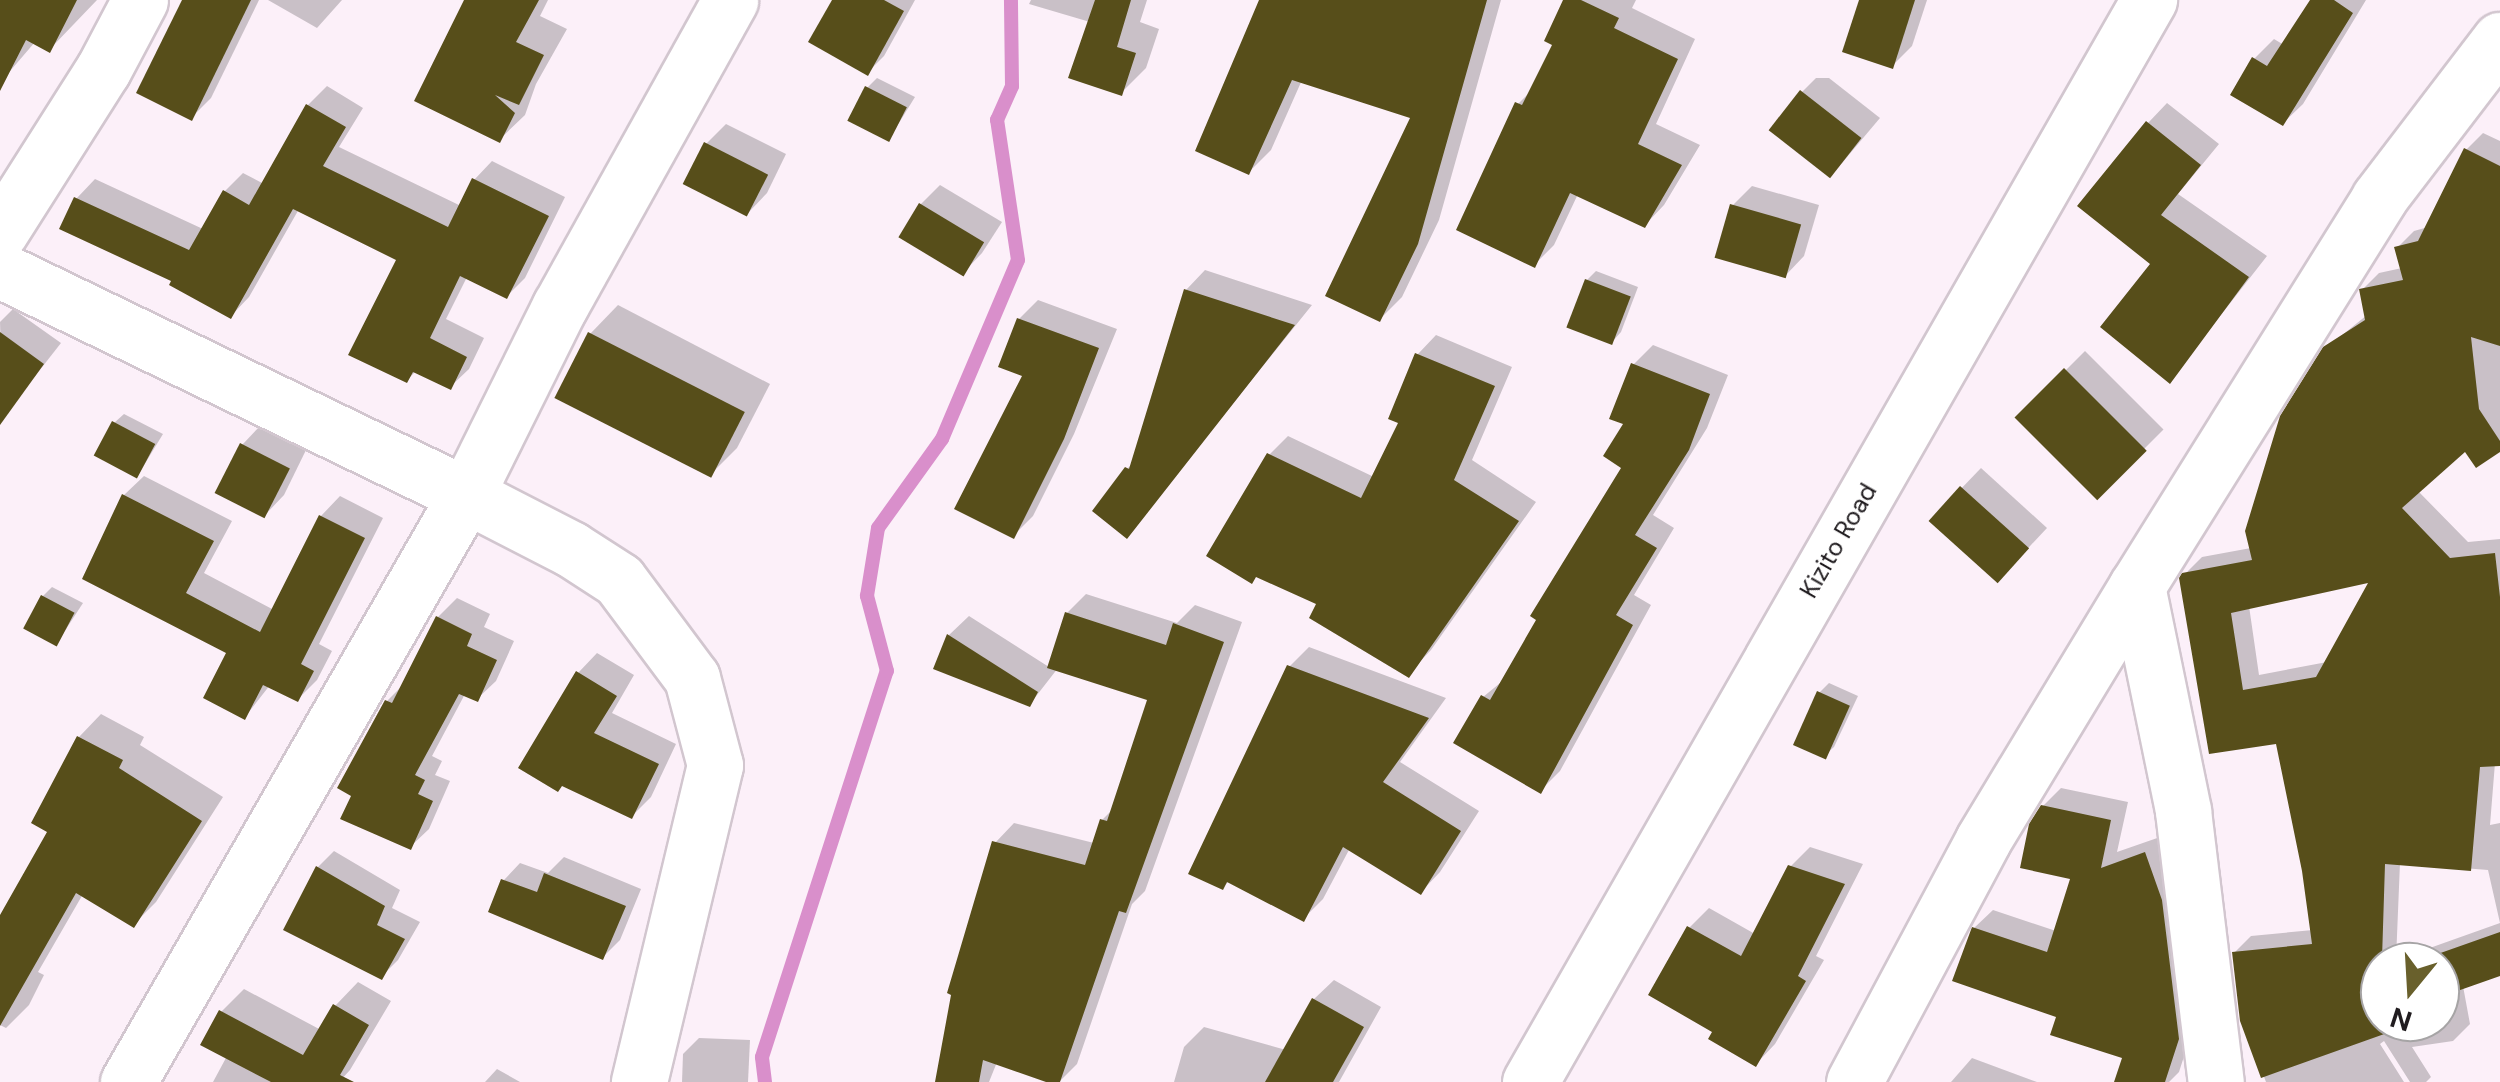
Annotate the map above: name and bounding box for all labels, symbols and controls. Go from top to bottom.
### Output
street label: Kizito Road [1794,478,1884,604]
north arrow [2360,942,2460,1042]
text: N [2386,998,2417,1040]

